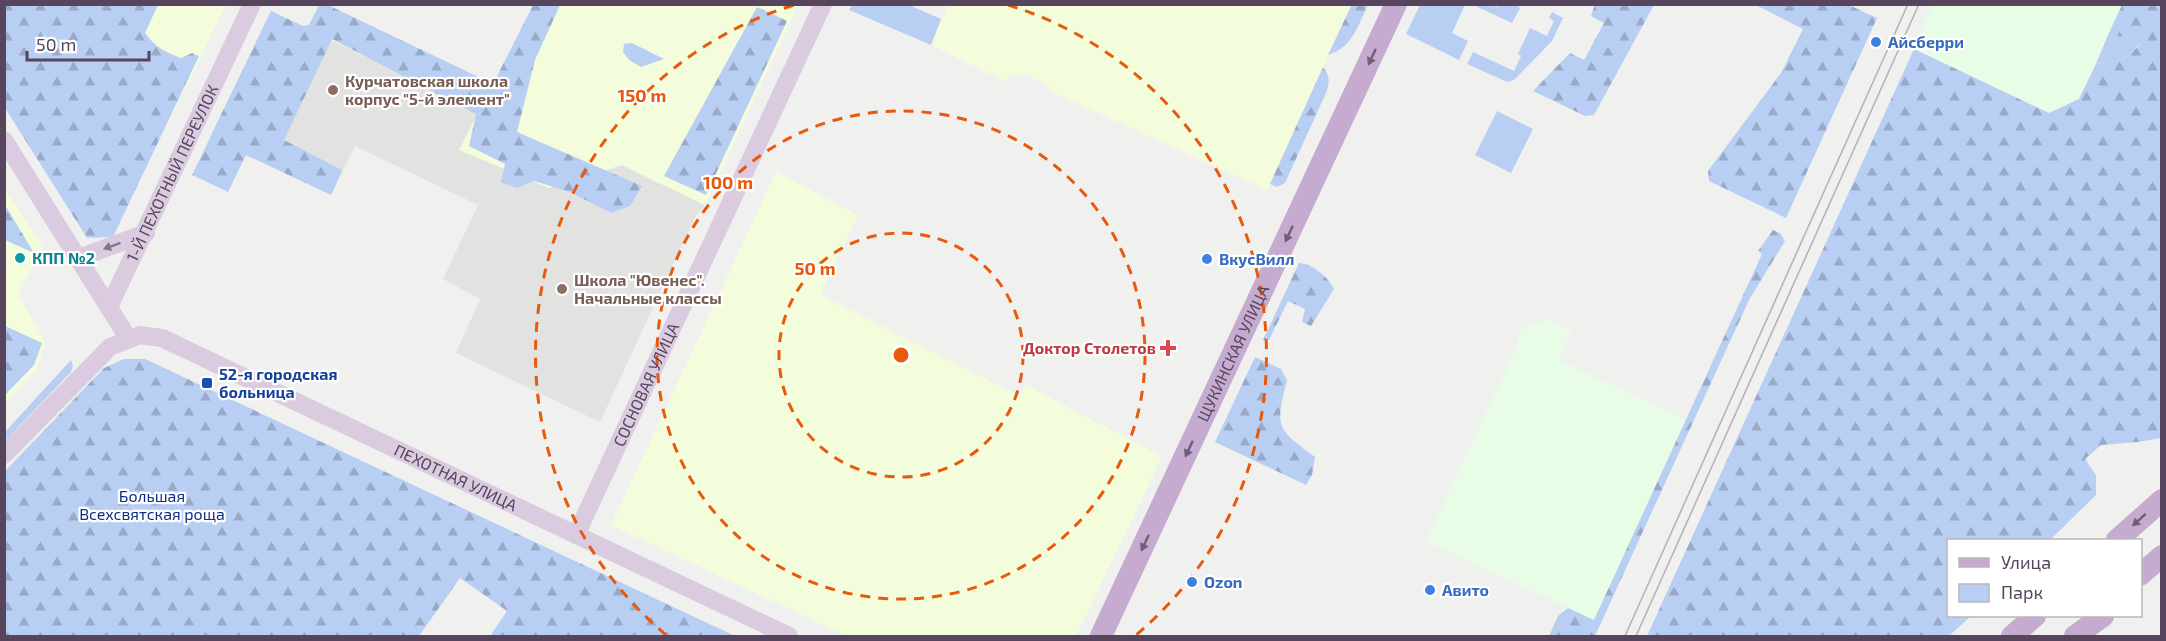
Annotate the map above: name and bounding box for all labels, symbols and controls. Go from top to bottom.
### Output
scale bar [27,24,148,62]
place label: Айсберри [1888,32,1964,51]
text: 50 m [36,33,76,55]
marker: Айсберри [1869,35,1883,49]
one-way arrow [1367,49,1376,66]
place label: Курчатовская школа корпус "5-й элемент" [345,71,510,108]
street label: 1-Й ПЕХОТНЫЙ ПЕРЕУЛОК [122,81,222,264]
marker: Курчатовская школа корпус "5-й элемент" [326,83,340,97]
text: 150 m [618,84,666,106]
text: 100 m [703,171,753,193]
one-way arrow [1284,226,1293,243]
one-way arrow [103,242,121,251]
place label: КПП №2 [32,248,95,267]
place label: ВкусВилл [1219,249,1294,268]
marker: КПП №2 [13,251,27,265]
marker: ВкусВилл [1200,252,1214,266]
text: 50 m [794,257,836,279]
place label: Школа "Ювенес". Начальные классы [574,270,722,307]
marker: Школа "Ювенес". Начальные классы [555,282,569,296]
street label: ЩУКИНСКАЯ УЛИЦА [1192,282,1273,424]
street label: СОСНОВАЯ УЛИЦА [609,319,683,449]
place label: Доктор Столетов [1023,338,1156,357]
marker: Доктор Столетов [1161,341,1175,355]
centre of rings [891,345,911,365]
place label: 52-я городская больница [219,364,338,401]
marker: 52-я городская больница [200,376,214,390]
street label: ПЕХОТНАЯ УЛИЦА [391,440,520,514]
one-way arrow [1184,440,1193,457]
park label: Большая Всехсвятская роща [79,486,225,523]
one-way arrow [2133,513,2147,527]
one-way arrow [1140,534,1150,552]
legend [1947,539,2142,617]
text: Улица [2001,551,2051,573]
place label: Ozon [1204,572,1242,591]
marker: Ozon [1185,575,1199,589]
place label: Авито [1442,580,1489,599]
text: Парк [2001,581,2043,603]
marker: Авито [1423,583,1437,597]

